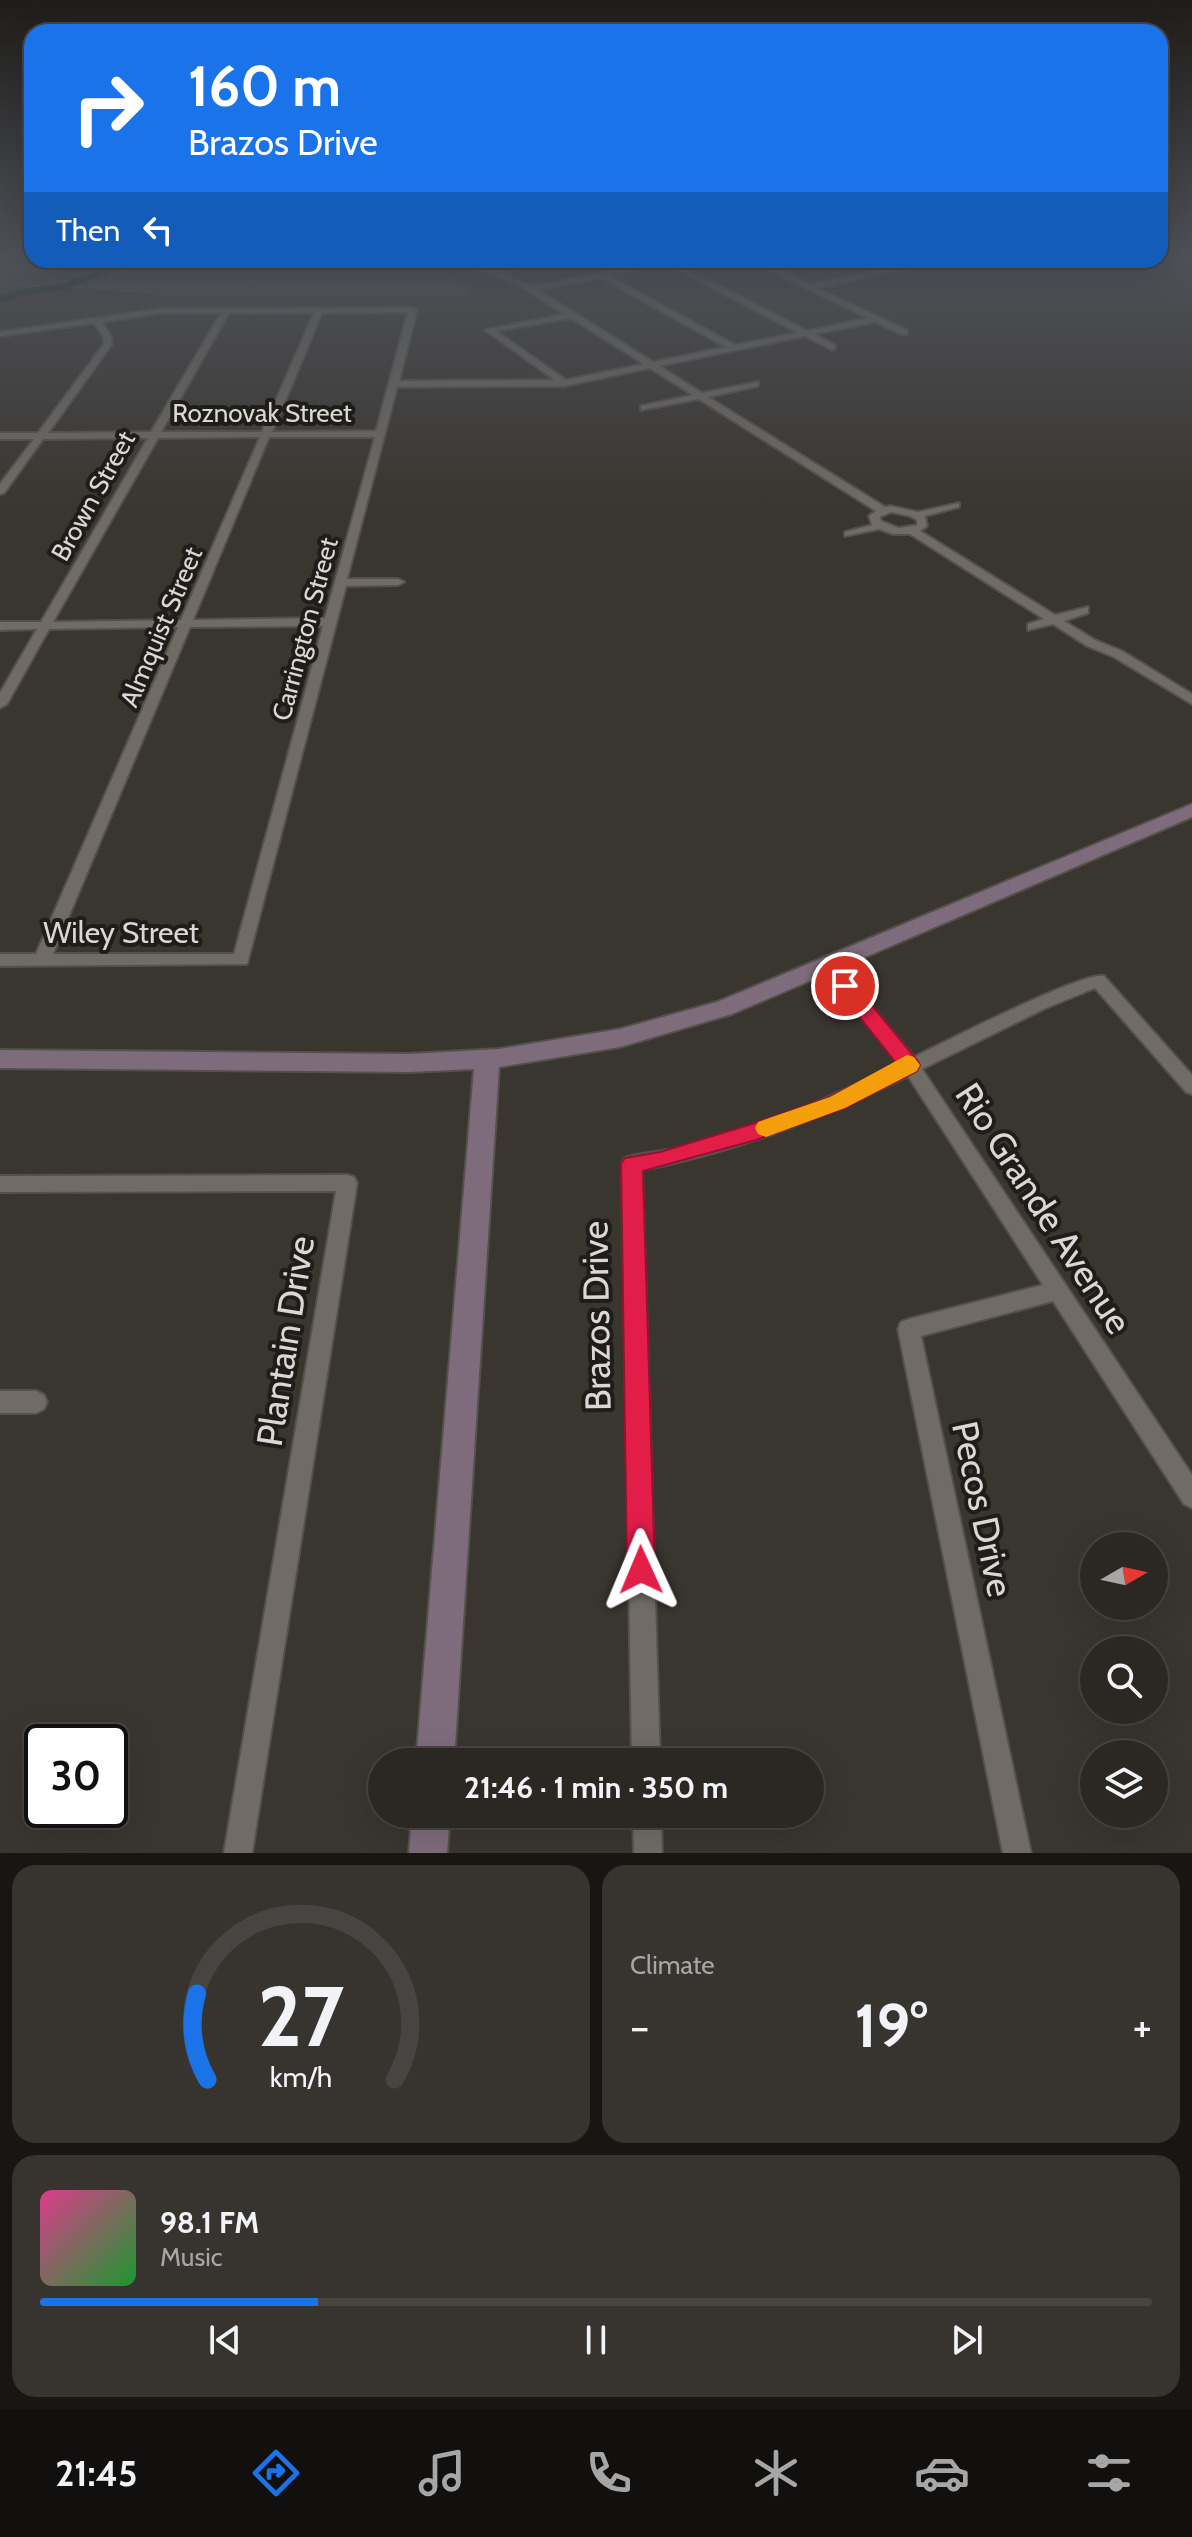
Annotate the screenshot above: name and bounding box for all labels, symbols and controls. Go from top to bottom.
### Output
text: 160 m [188,52,341,120]
icon: right [56,56,160,160]
text: Brazos Drive [188,120,378,164]
icon: left [136,208,180,252]
text: Then [56,212,120,249]
street label: Roznovak Street [172,397,352,429]
street label: Brown Street [44,425,142,566]
street label: Carrington Street [265,534,345,724]
street label: Almquist Street [113,542,209,712]
street label: Wiley Street [43,914,199,951]
pin [811,952,879,1020]
icon: arrive [823,964,867,1008]
street label: Rio Grande Avenue [947,1074,1141,1342]
street label: Brazos Drive [572,1221,620,1411]
street label: Plantain Drive [247,1233,323,1449]
street label: Pecos Drive [943,1417,1023,1601]
position arrow [599,1528,683,1612]
north arrow [1080,1532,1168,1620]
map controls [1080,1532,1168,1828]
button: search [1080,1636,1168,1724]
speed limit sign: 30 [24,1724,128,1828]
button: layers [1080,1740,1168,1828]
text: 21:46 · 1 min · 350 m [464,1769,728,1806]
text: Climate [630,1949,715,1981]
text: 27 [258,1966,344,2067]
text: 19° [854,1989,928,2062]
text: − [630,2000,649,2053]
text: + [1133,2000,1152,2053]
text: km/h [270,2059,332,2094]
text: 98.1 FM [160,2204,259,2241]
text: Music [160,2241,223,2273]
icon: previous [203,2318,247,2362]
icon: pause [574,2318,618,2362]
icon: next [945,2318,989,2362]
icon: directions [248,2445,304,2501]
icon: music [414,2445,470,2501]
icon: phone [581,2445,637,2501]
icon: climate [748,2445,804,2501]
icon: car [914,2445,970,2501]
icon: filters [1081,2445,1137,2501]
text: 21:45 [55,2451,137,2495]

